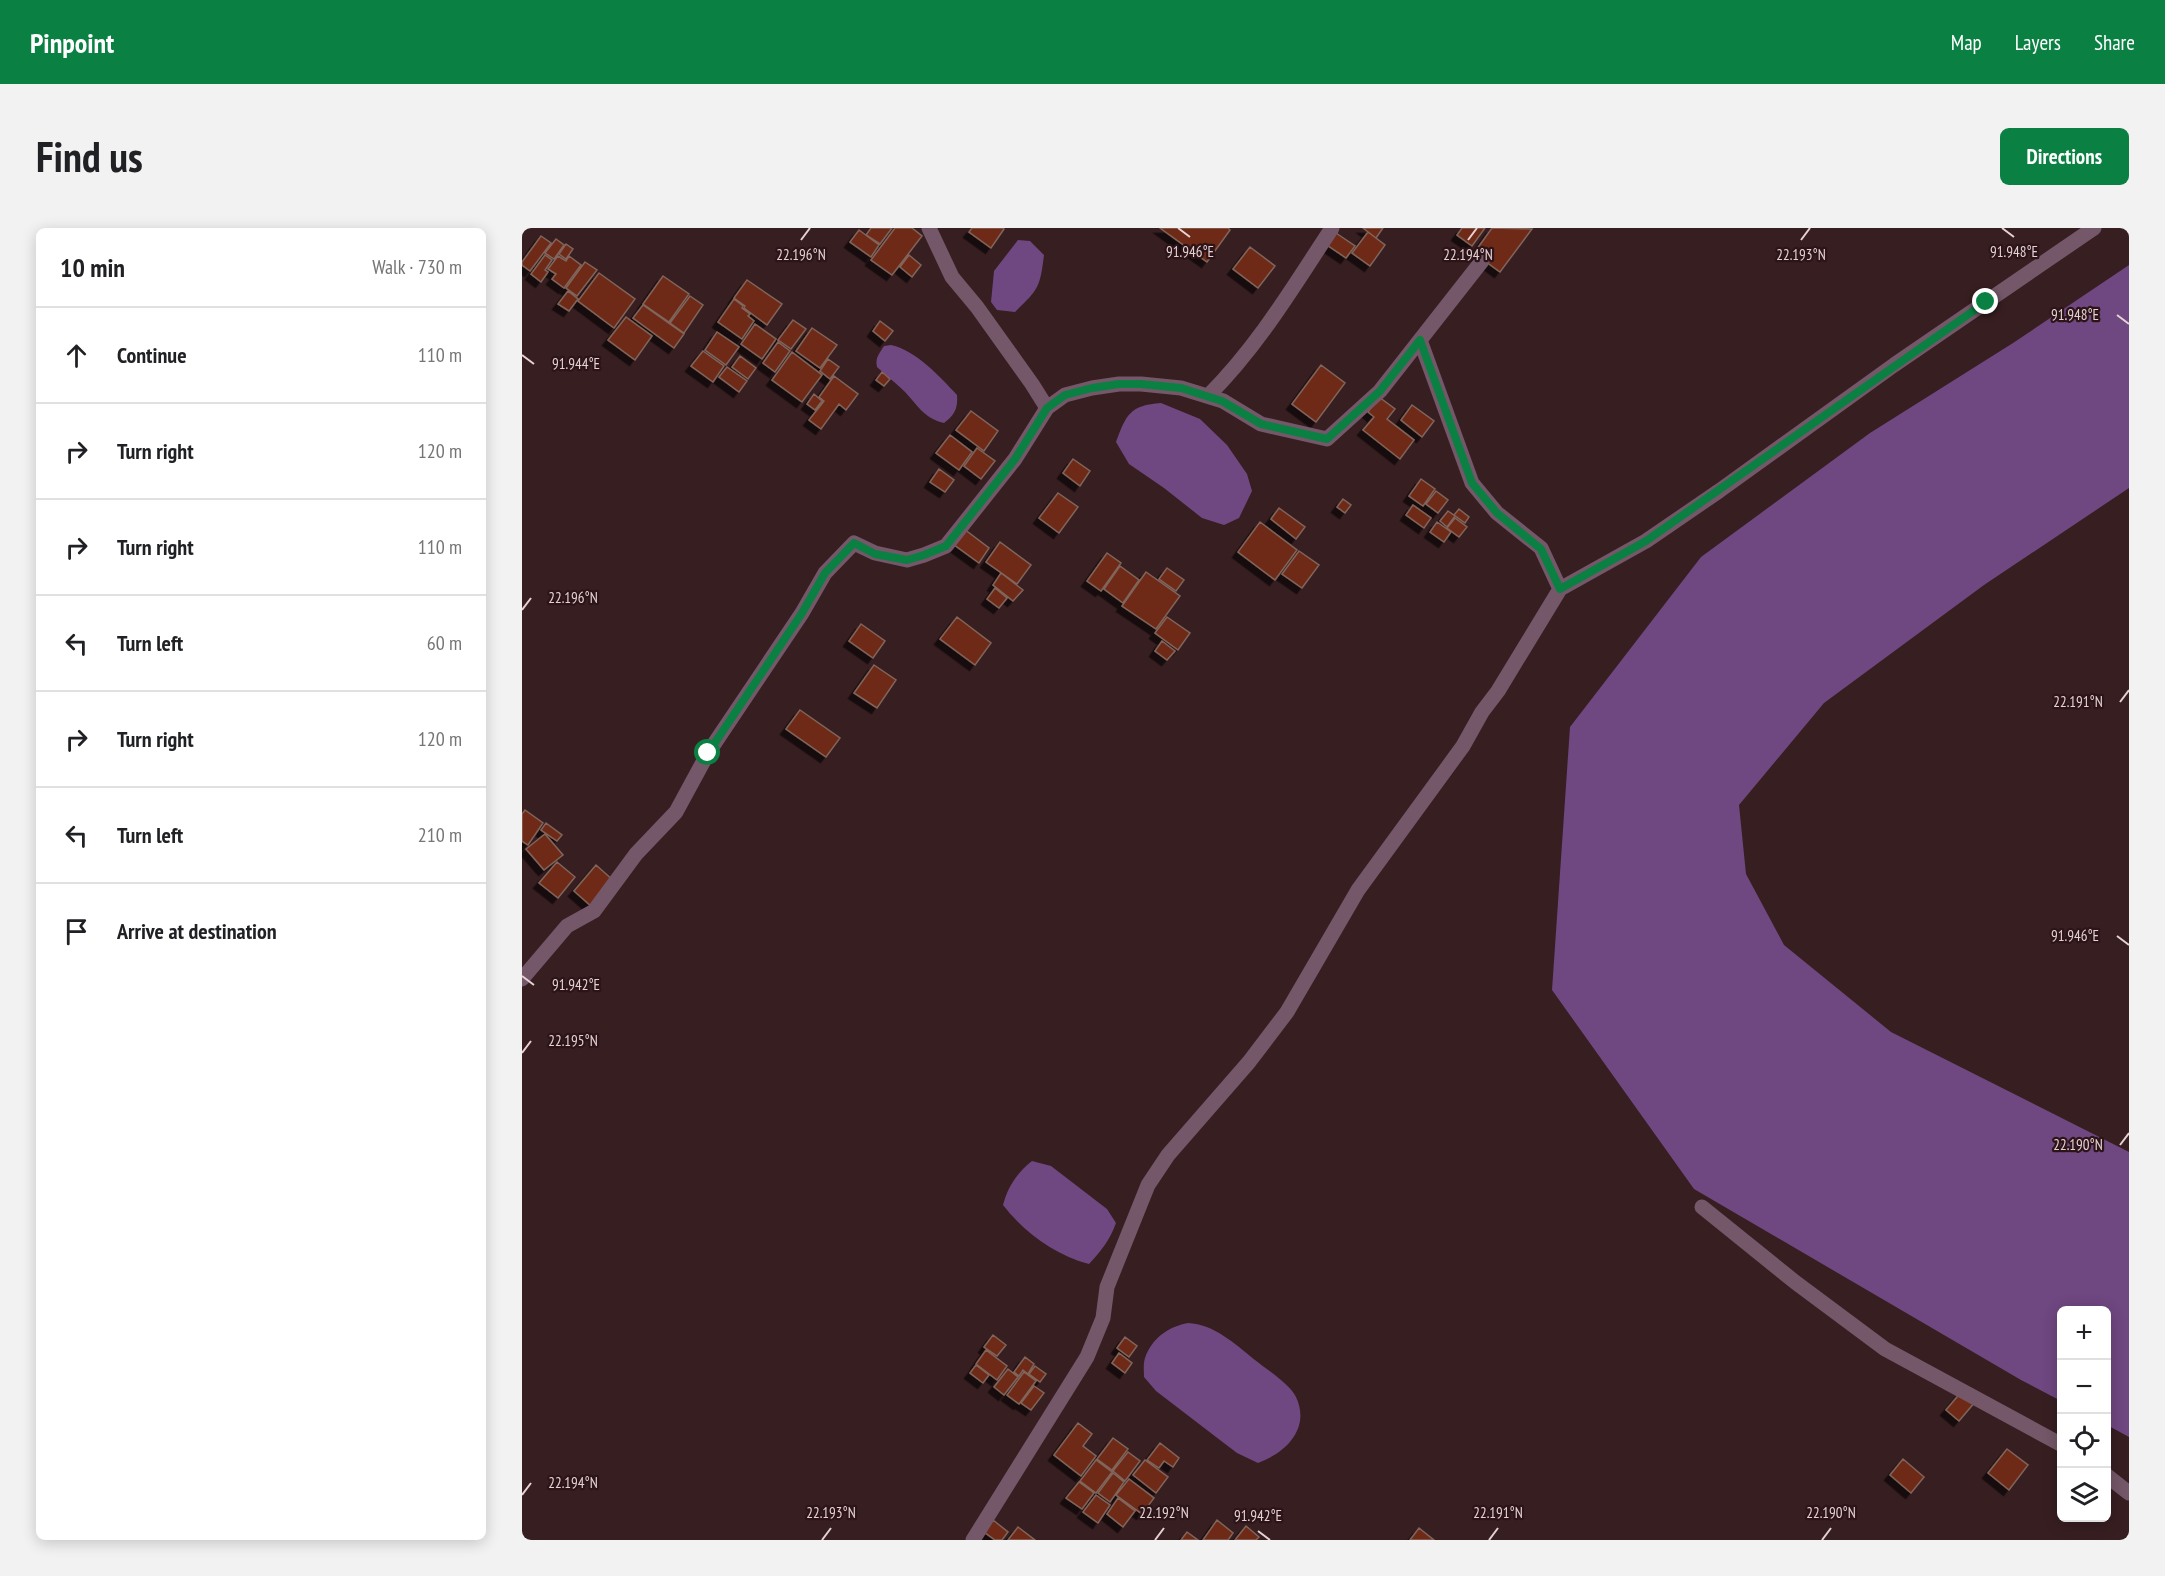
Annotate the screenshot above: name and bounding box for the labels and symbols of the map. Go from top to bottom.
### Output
text: 91.946°E [1166,242,1214,261]
text: 91.948°E [1990,242,2038,261]
text: 22.196°N [776,245,826,264]
text: 22.194°N [1443,245,1493,264]
text: 22.193°N [1776,245,1826,264]
route end [1972,288,1998,314]
text: 91.948°E [2051,305,2099,324]
text: 91.944°E [552,354,600,373]
text: 22.196°N [548,588,598,607]
text: 22.191°N [2053,692,2103,711]
route start [694,739,720,765]
text: 91.946°E [2051,926,2099,945]
text: 91.942°E [552,975,600,994]
text: 22.195°N [548,1031,598,1050]
text: 22.190°N [2053,1135,2103,1154]
text: 22.194°N [548,1473,598,1492]
text: 22.193°N [806,1503,856,1522]
text: 22.192°N [1139,1503,1189,1522]
text: 22.191°N [1473,1503,1523,1522]
text: 22.190°N [1806,1503,1856,1522]
text: 91.942°E [1234,1506,1282,1525]

